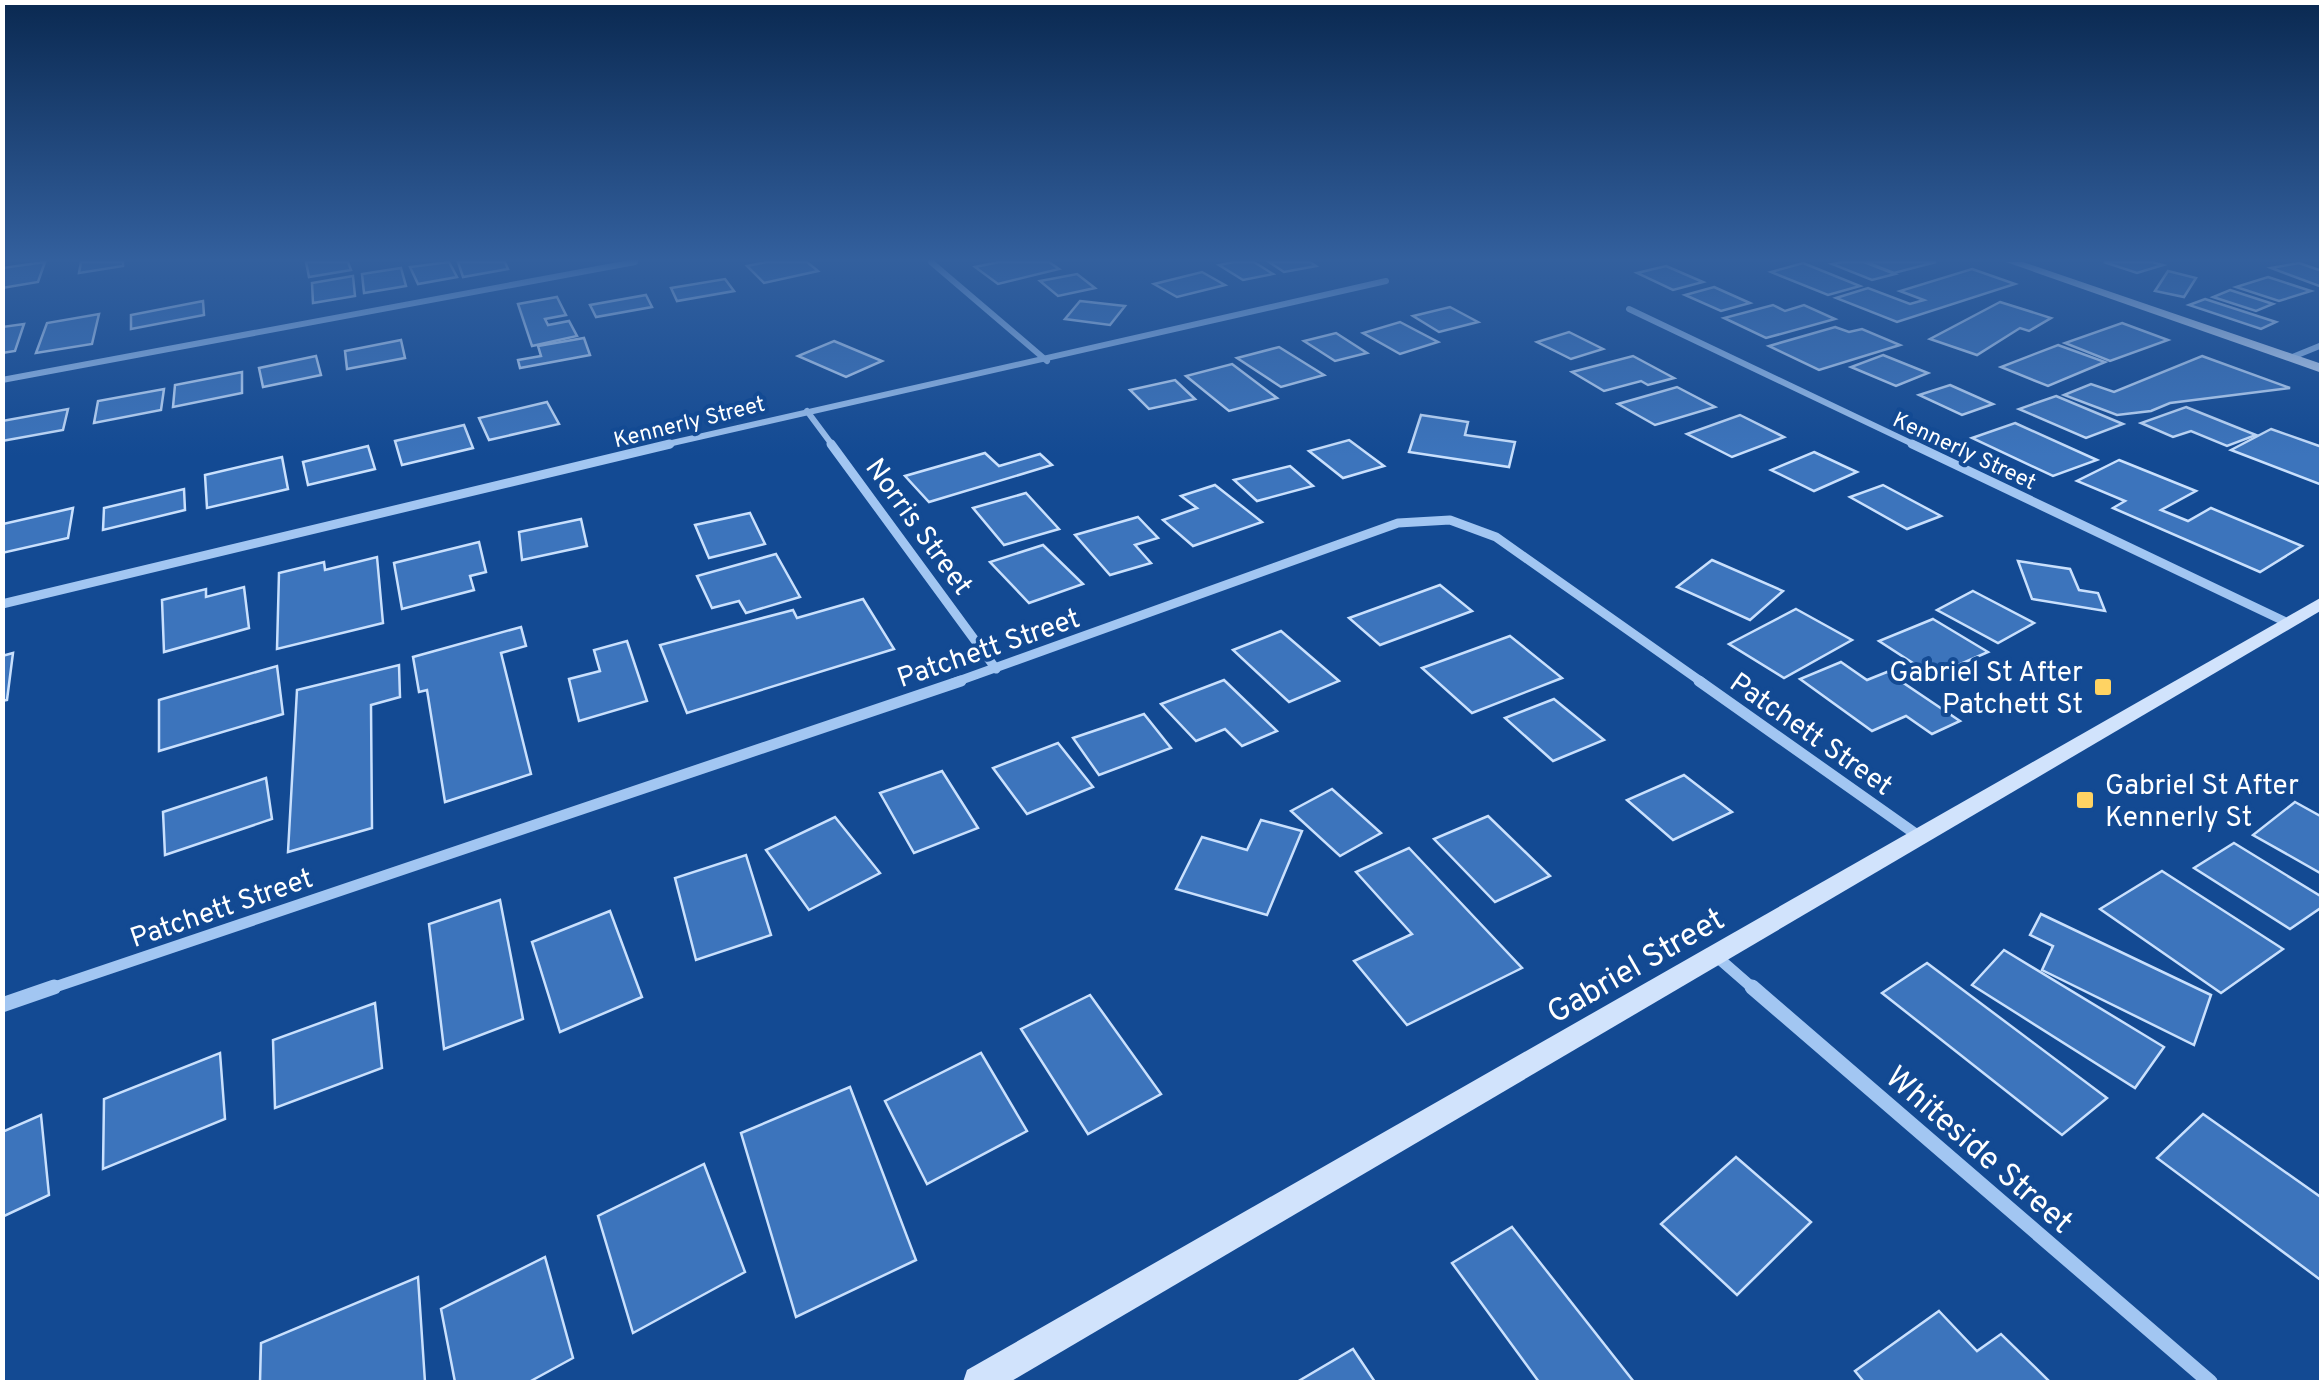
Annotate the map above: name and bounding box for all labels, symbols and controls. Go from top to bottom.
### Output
street label: Kennerly Street [611,392,768,455]
street label: Kennerly Street [1888,407,2040,497]
street label: Norris Street [856,452,979,603]
street label: Patchett Street [893,602,1085,698]
place label: Gabriel St After Patchett St [1889,656,2083,724]
street label: Patchett Street [1722,666,1899,805]
marker: Gabriel St After Patchett St [2092,676,2114,698]
place label: Gabriel St After Kennerly St [2105,769,2299,837]
marker: Gabriel St After Kennerly St [2074,789,2096,811]
street label: Patchett Street [126,862,318,958]
street label: Gabriel Street [1541,901,1732,1034]
street label: Whiteside Street [1876,1059,2080,1244]

